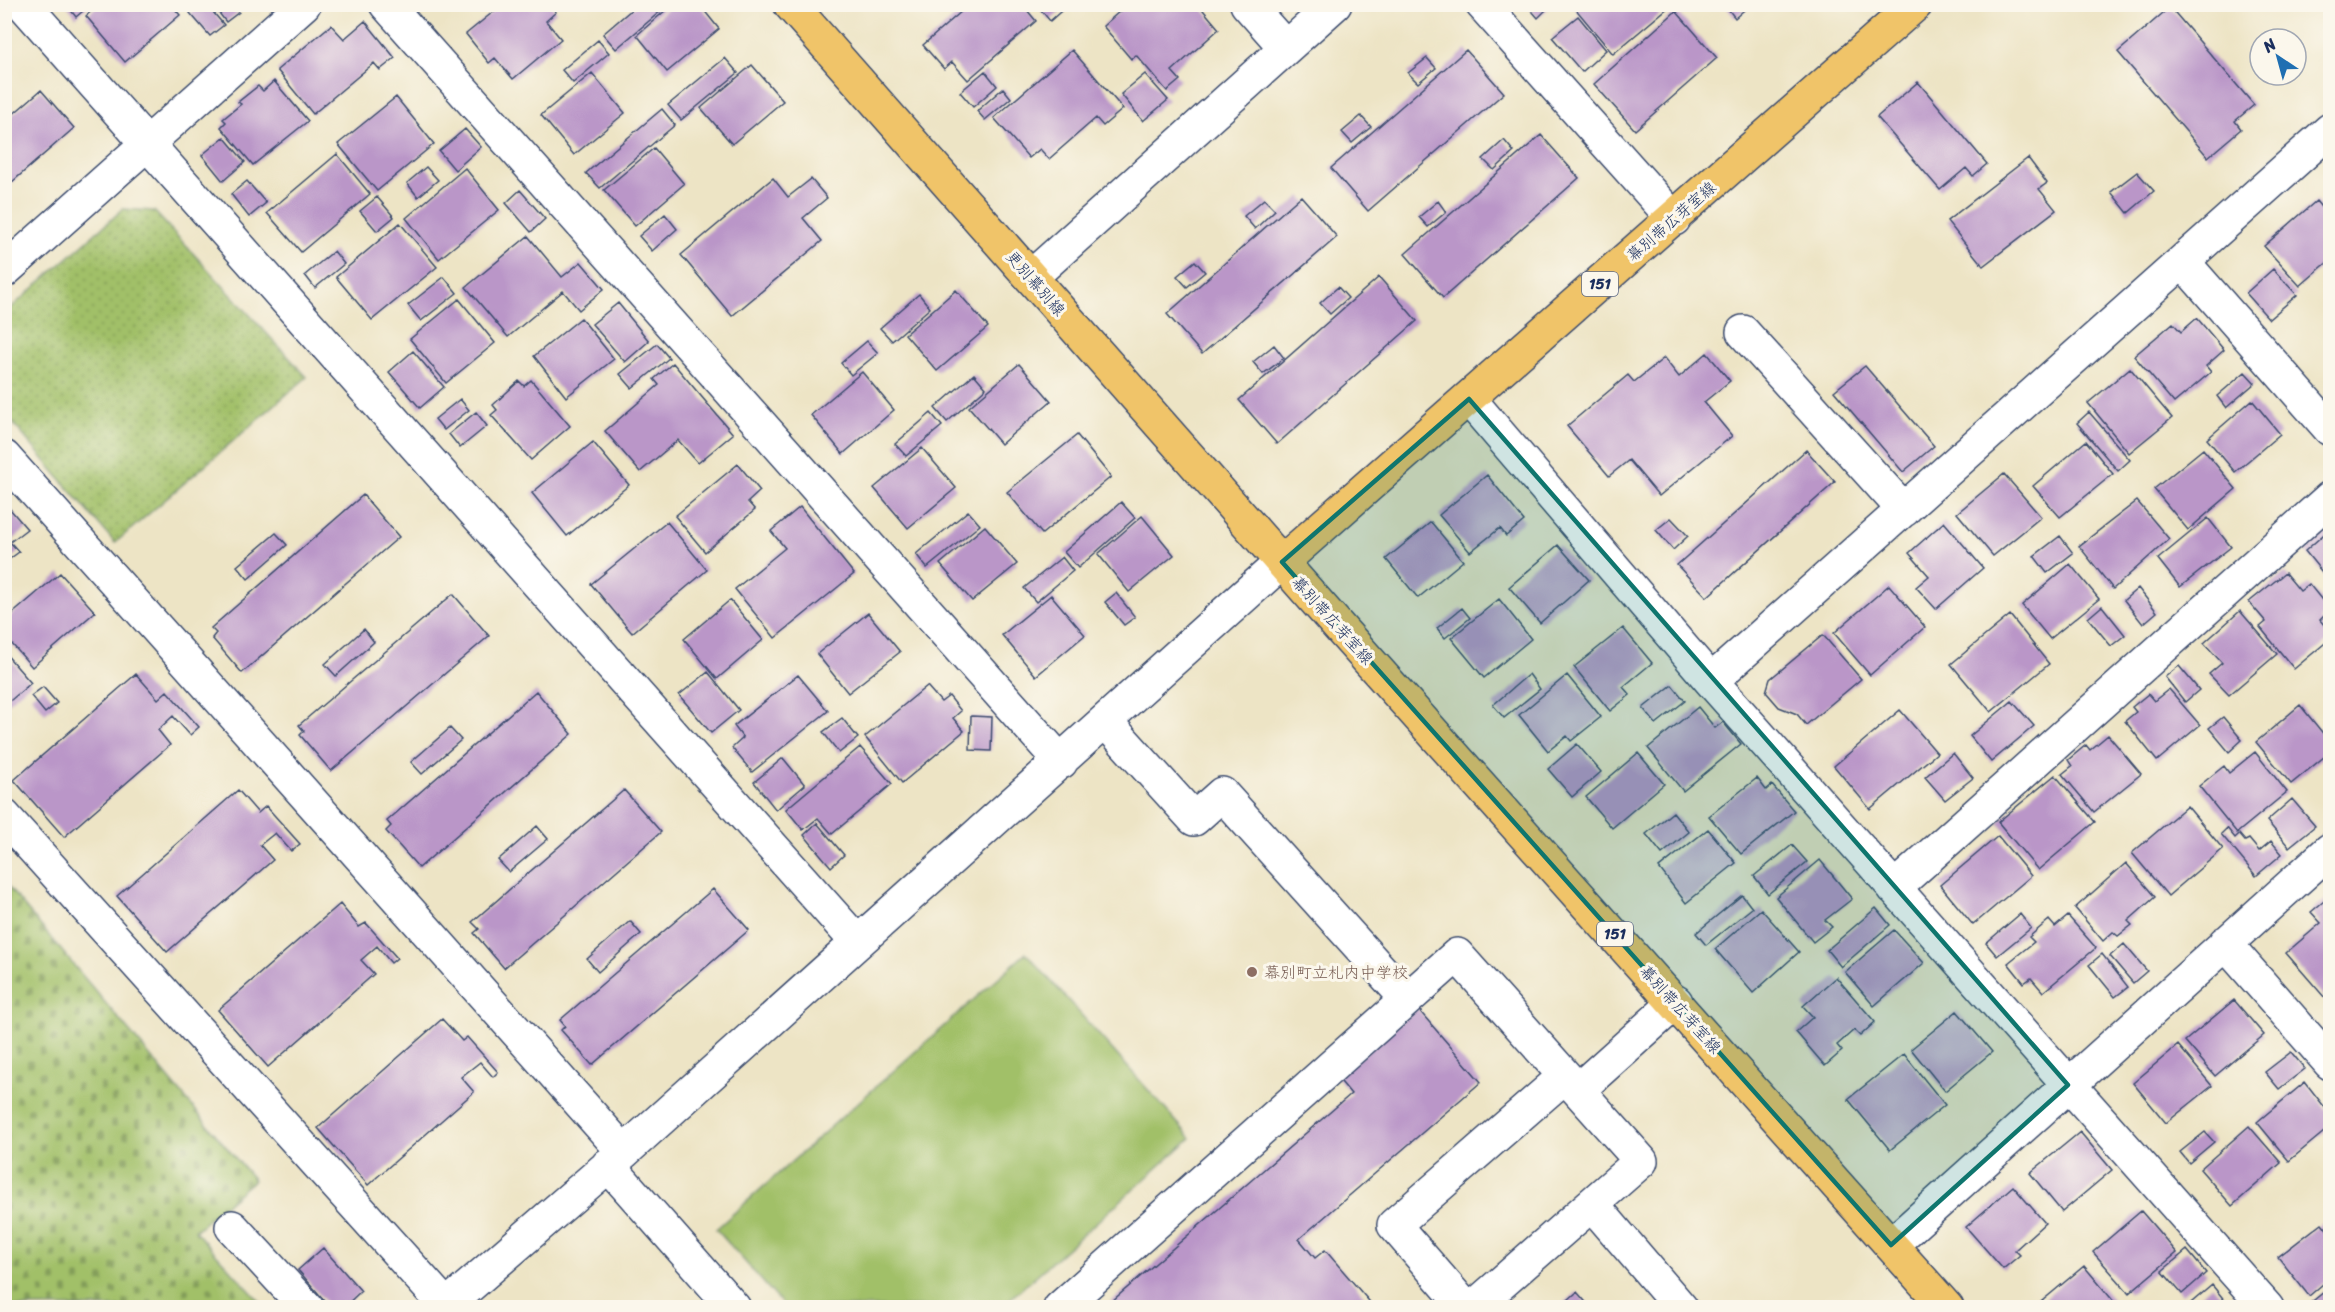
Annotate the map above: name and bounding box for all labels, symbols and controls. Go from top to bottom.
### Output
north arrow [2248,27,2308,87]
text: N [2256,30,2283,61]
street label: 幕別帯広芽室線 [1620,174,1723,269]
street label: 更別幕別線 [998,244,1073,323]
road number: 151 [1582,272,1618,296]
street label: 幕別帯広芽室線 [1284,569,1381,672]
road number: 151 [1597,922,1633,946]
place label: 幕別町立札内中学校 [1264,958,1408,987]
street label: 幕別帯広芽室線 [1632,958,1729,1061]
marker: 幕別町立札内中学校 [1245,965,1259,979]

